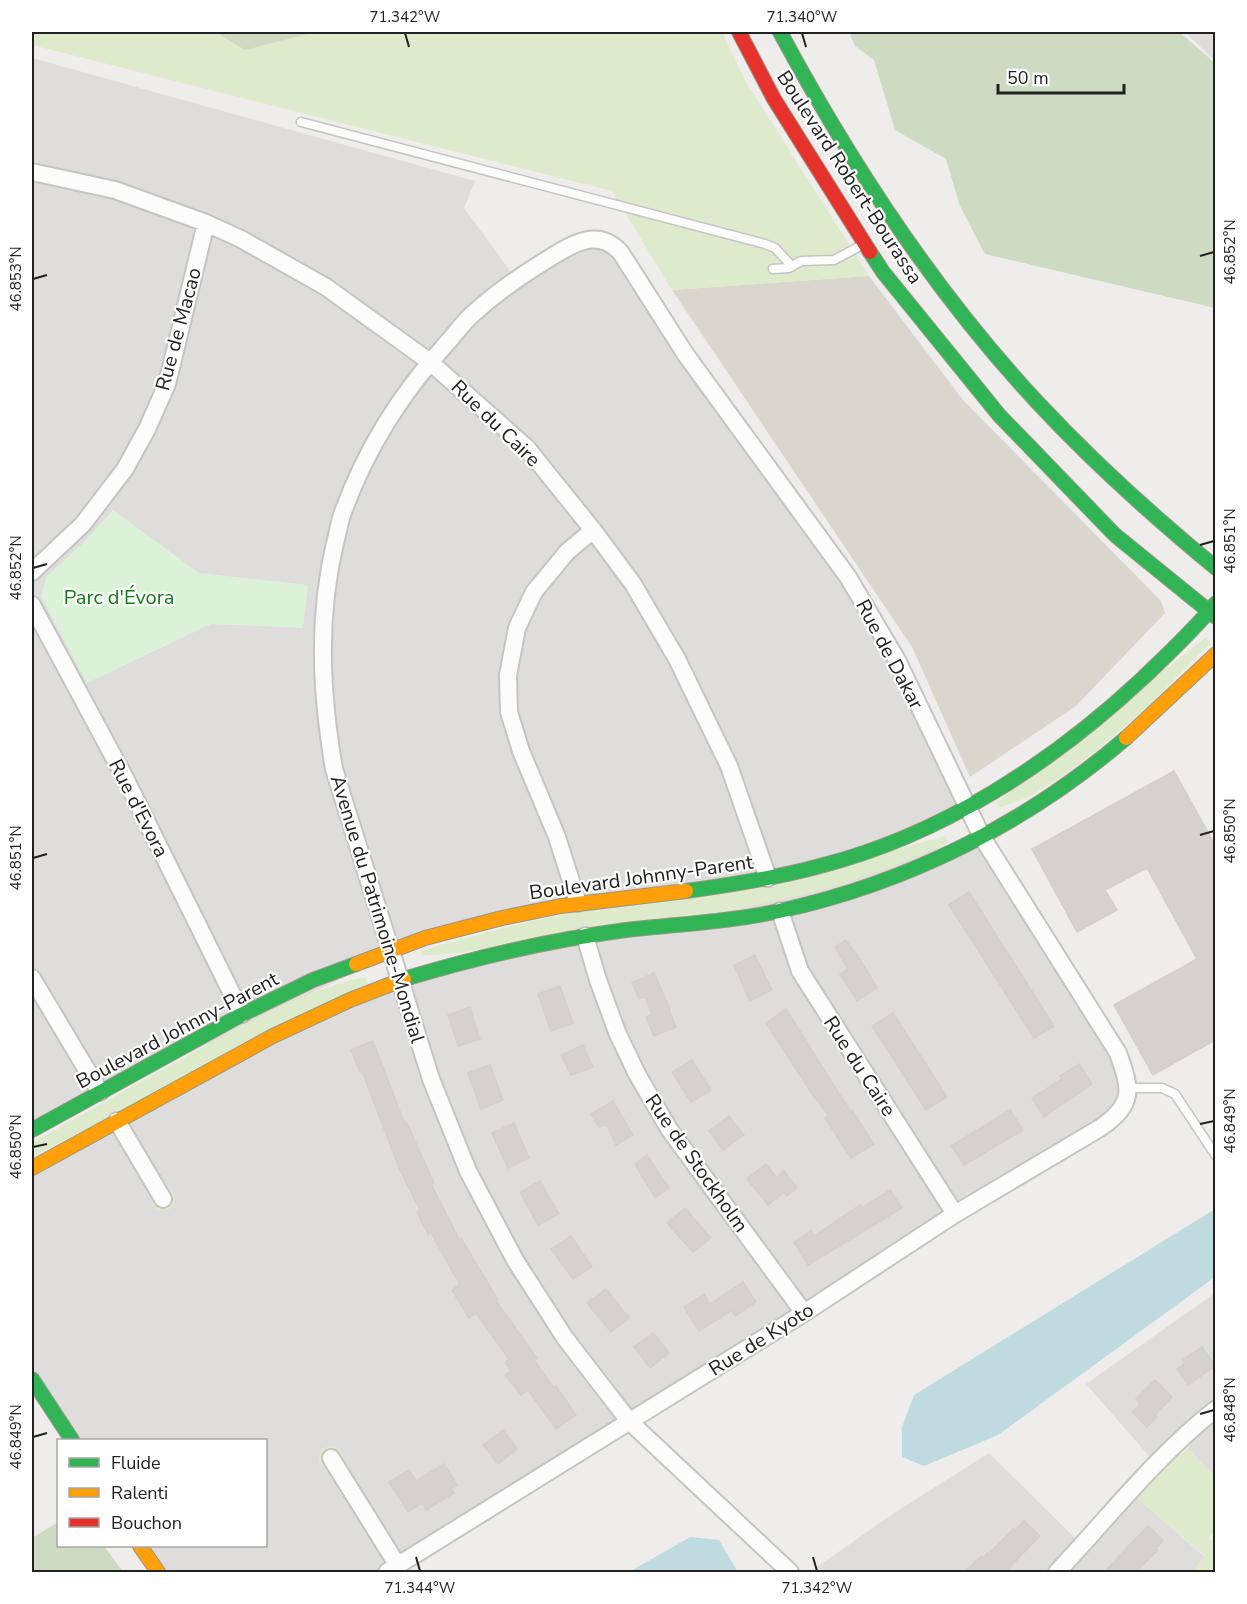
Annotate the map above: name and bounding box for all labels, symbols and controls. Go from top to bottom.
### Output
text: 71.342°W [370,7,441,27]
text: 71.340°W [767,7,838,27]
scale bar [998,57,1124,95]
street label: Boulevard Robert-Bourassa [770,65,929,289]
text: 50 m [1007,66,1049,90]
text: 46.852°N [1220,219,1240,285]
text: 46.853°N [6,246,26,312]
street label: Rue de Macao [149,265,208,394]
street label: Rue du Caire [445,374,546,473]
text: 46.851°N [1220,508,1240,574]
text: 46.852°N [6,535,26,601]
park label: Parc d'Évora [64,584,174,611]
street label: Rue de Dakar [849,595,930,714]
street label: Rue d'Evora [102,754,175,862]
street label: Avenue du Patrimoine-Mondial [324,772,431,1046]
text: 46.850°N [1220,798,1240,864]
text: 46.851°N [6,825,26,891]
street label: Boulevard Johnny-Parent [528,848,756,907]
street label: Boulevard Johnny-Parent [71,965,284,1095]
street label: Rue du Caire [817,1011,902,1122]
text: 46.849°N [1220,1088,1240,1154]
street label: Rue de Stockholm [639,1089,754,1238]
text: 46.850°N [6,1114,26,1180]
street label: Rue de Kyoto [704,1296,819,1382]
text: 46.848°N [1220,1377,1240,1443]
text: 46.849°N [6,1404,26,1470]
legend [57,1439,267,1547]
text: Fluide [111,1451,161,1475]
text: Ralenti [111,1481,168,1505]
text: Bouchon [111,1511,182,1535]
text: 71.344°W [385,1578,456,1598]
text: 71.342°W [782,1578,853,1598]

